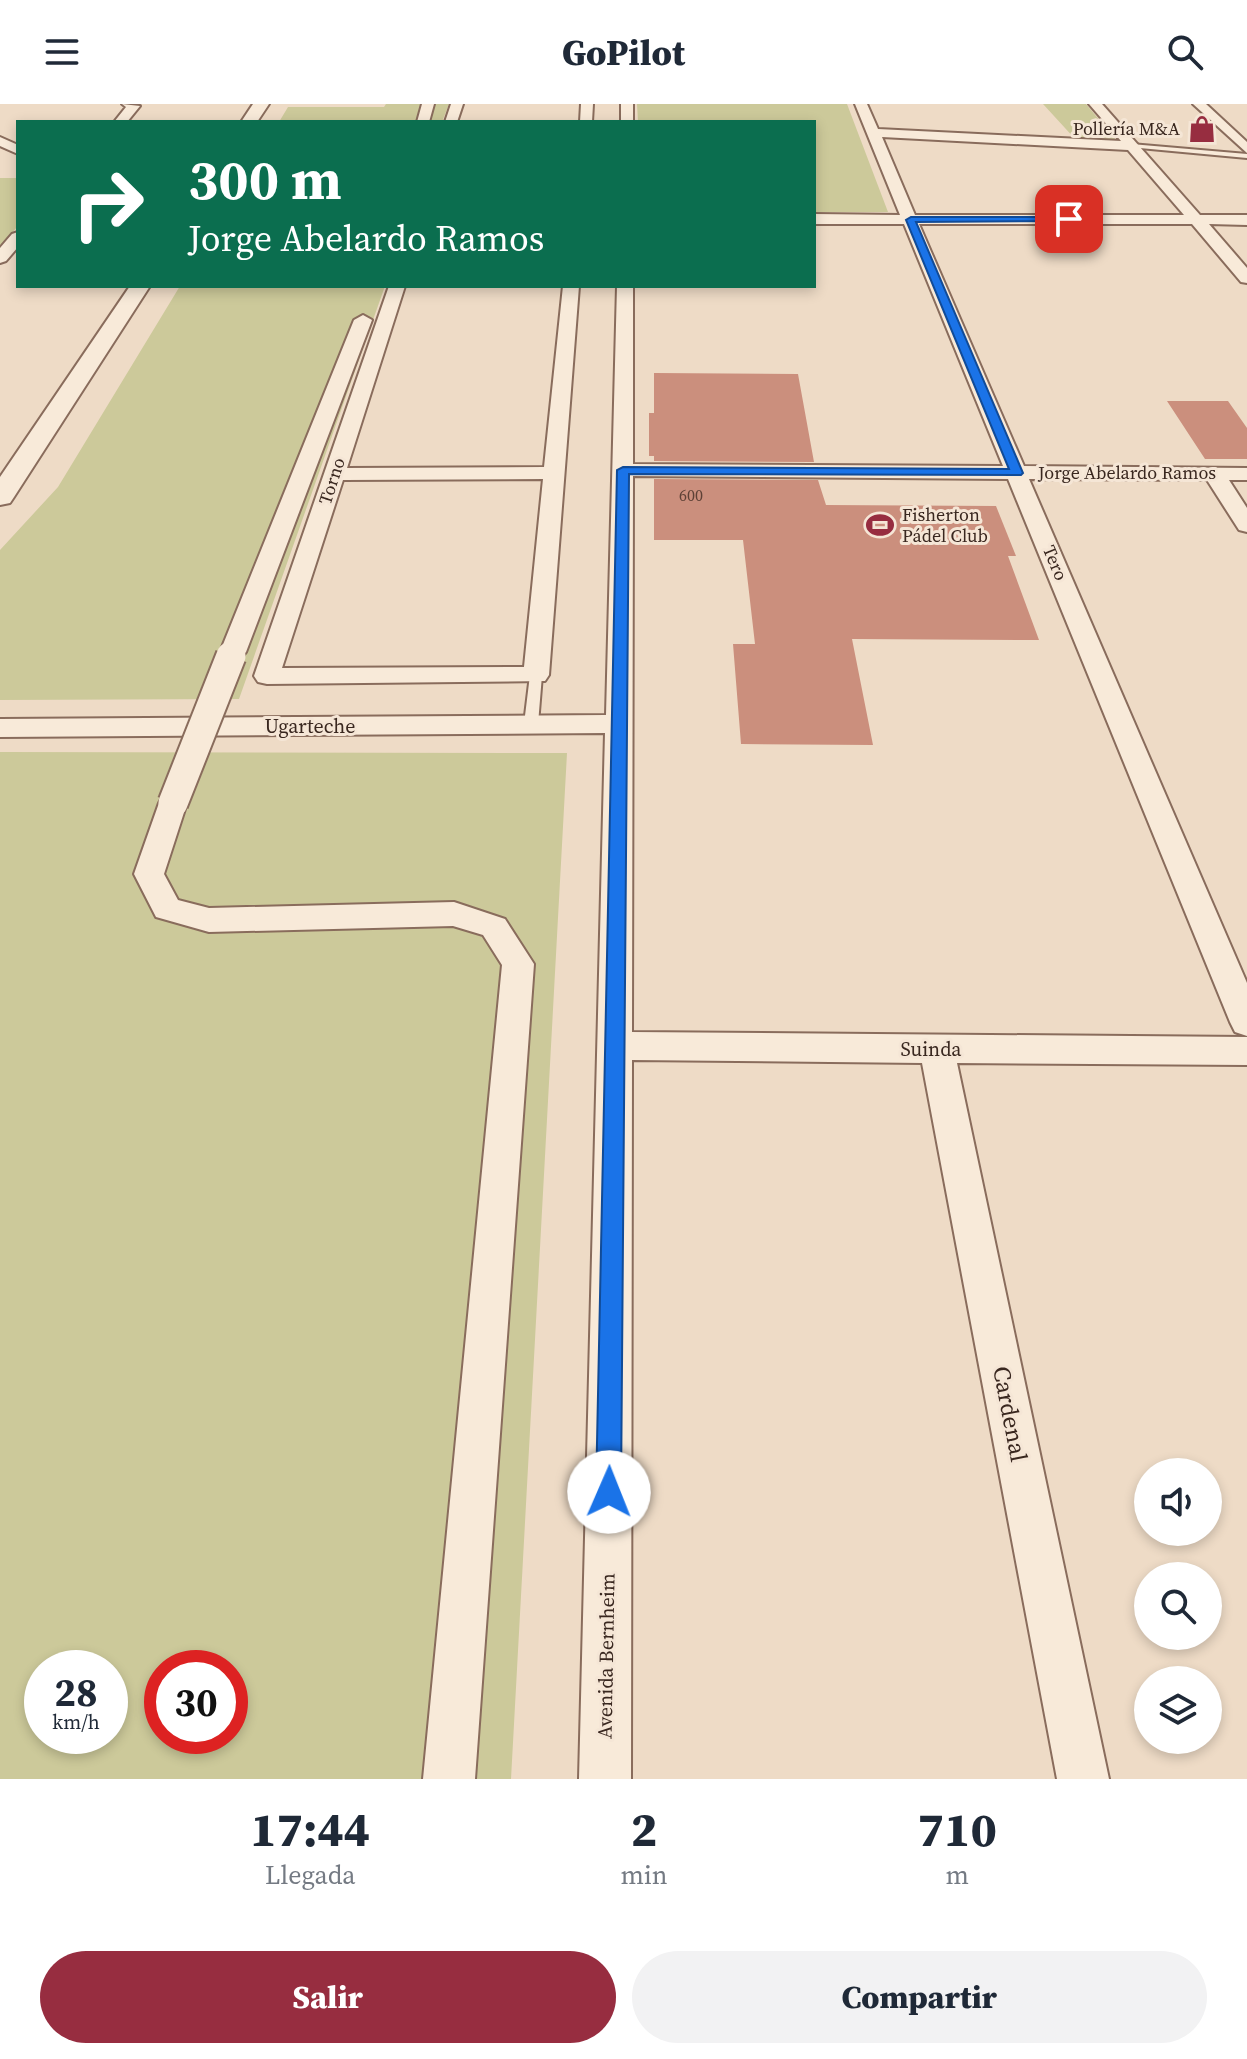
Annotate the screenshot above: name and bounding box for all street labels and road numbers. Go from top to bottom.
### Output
street label: Torno [312,454,351,507]
street label: Jorge Abelardo Ramos [1037,460,1216,485]
street label: Tero [1037,541,1074,584]
street label: Ugarteche [264,712,356,740]
street label: Suinda [900,1035,962,1063]
street label: Cardenal [985,1363,1036,1465]
street label: Avenida Bernheim [591,1573,621,1739]

